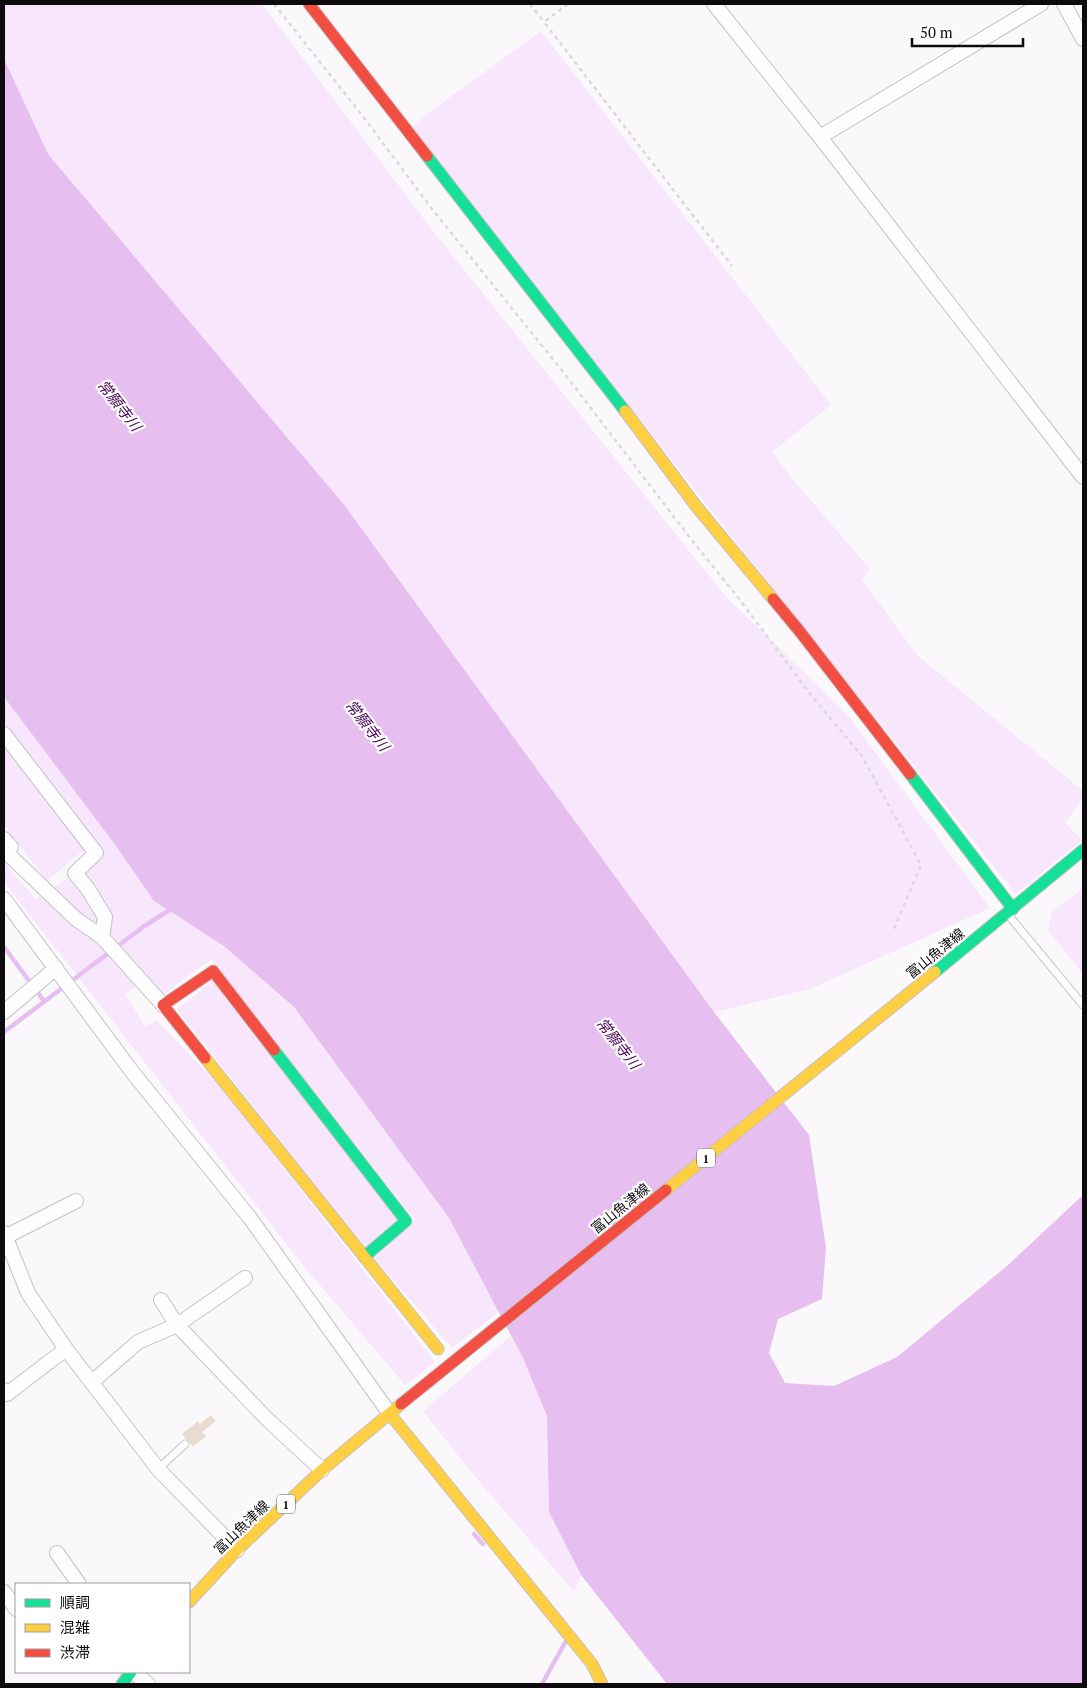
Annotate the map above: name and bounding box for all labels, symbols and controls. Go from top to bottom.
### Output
scale bar [912,15,1023,47]
text: 50 m [920,22,953,42]
water label: 常願寺川 [94,375,148,436]
water label: 常願寺川 [342,695,396,756]
street label: 富山魚津線 [902,924,968,982]
water label: 常願寺川 [593,1013,647,1074]
road number: 1 [697,1148,715,1168]
street label: 富山魚津線 [587,1179,653,1237]
road number: 1 [277,1495,295,1514]
street label: 富山魚津線 [209,1496,273,1558]
legend [15,1583,190,1673]
text: 順調 [60,1592,90,1612]
text: 混雑 [60,1617,90,1637]
text: 渋滞 [60,1642,90,1662]

